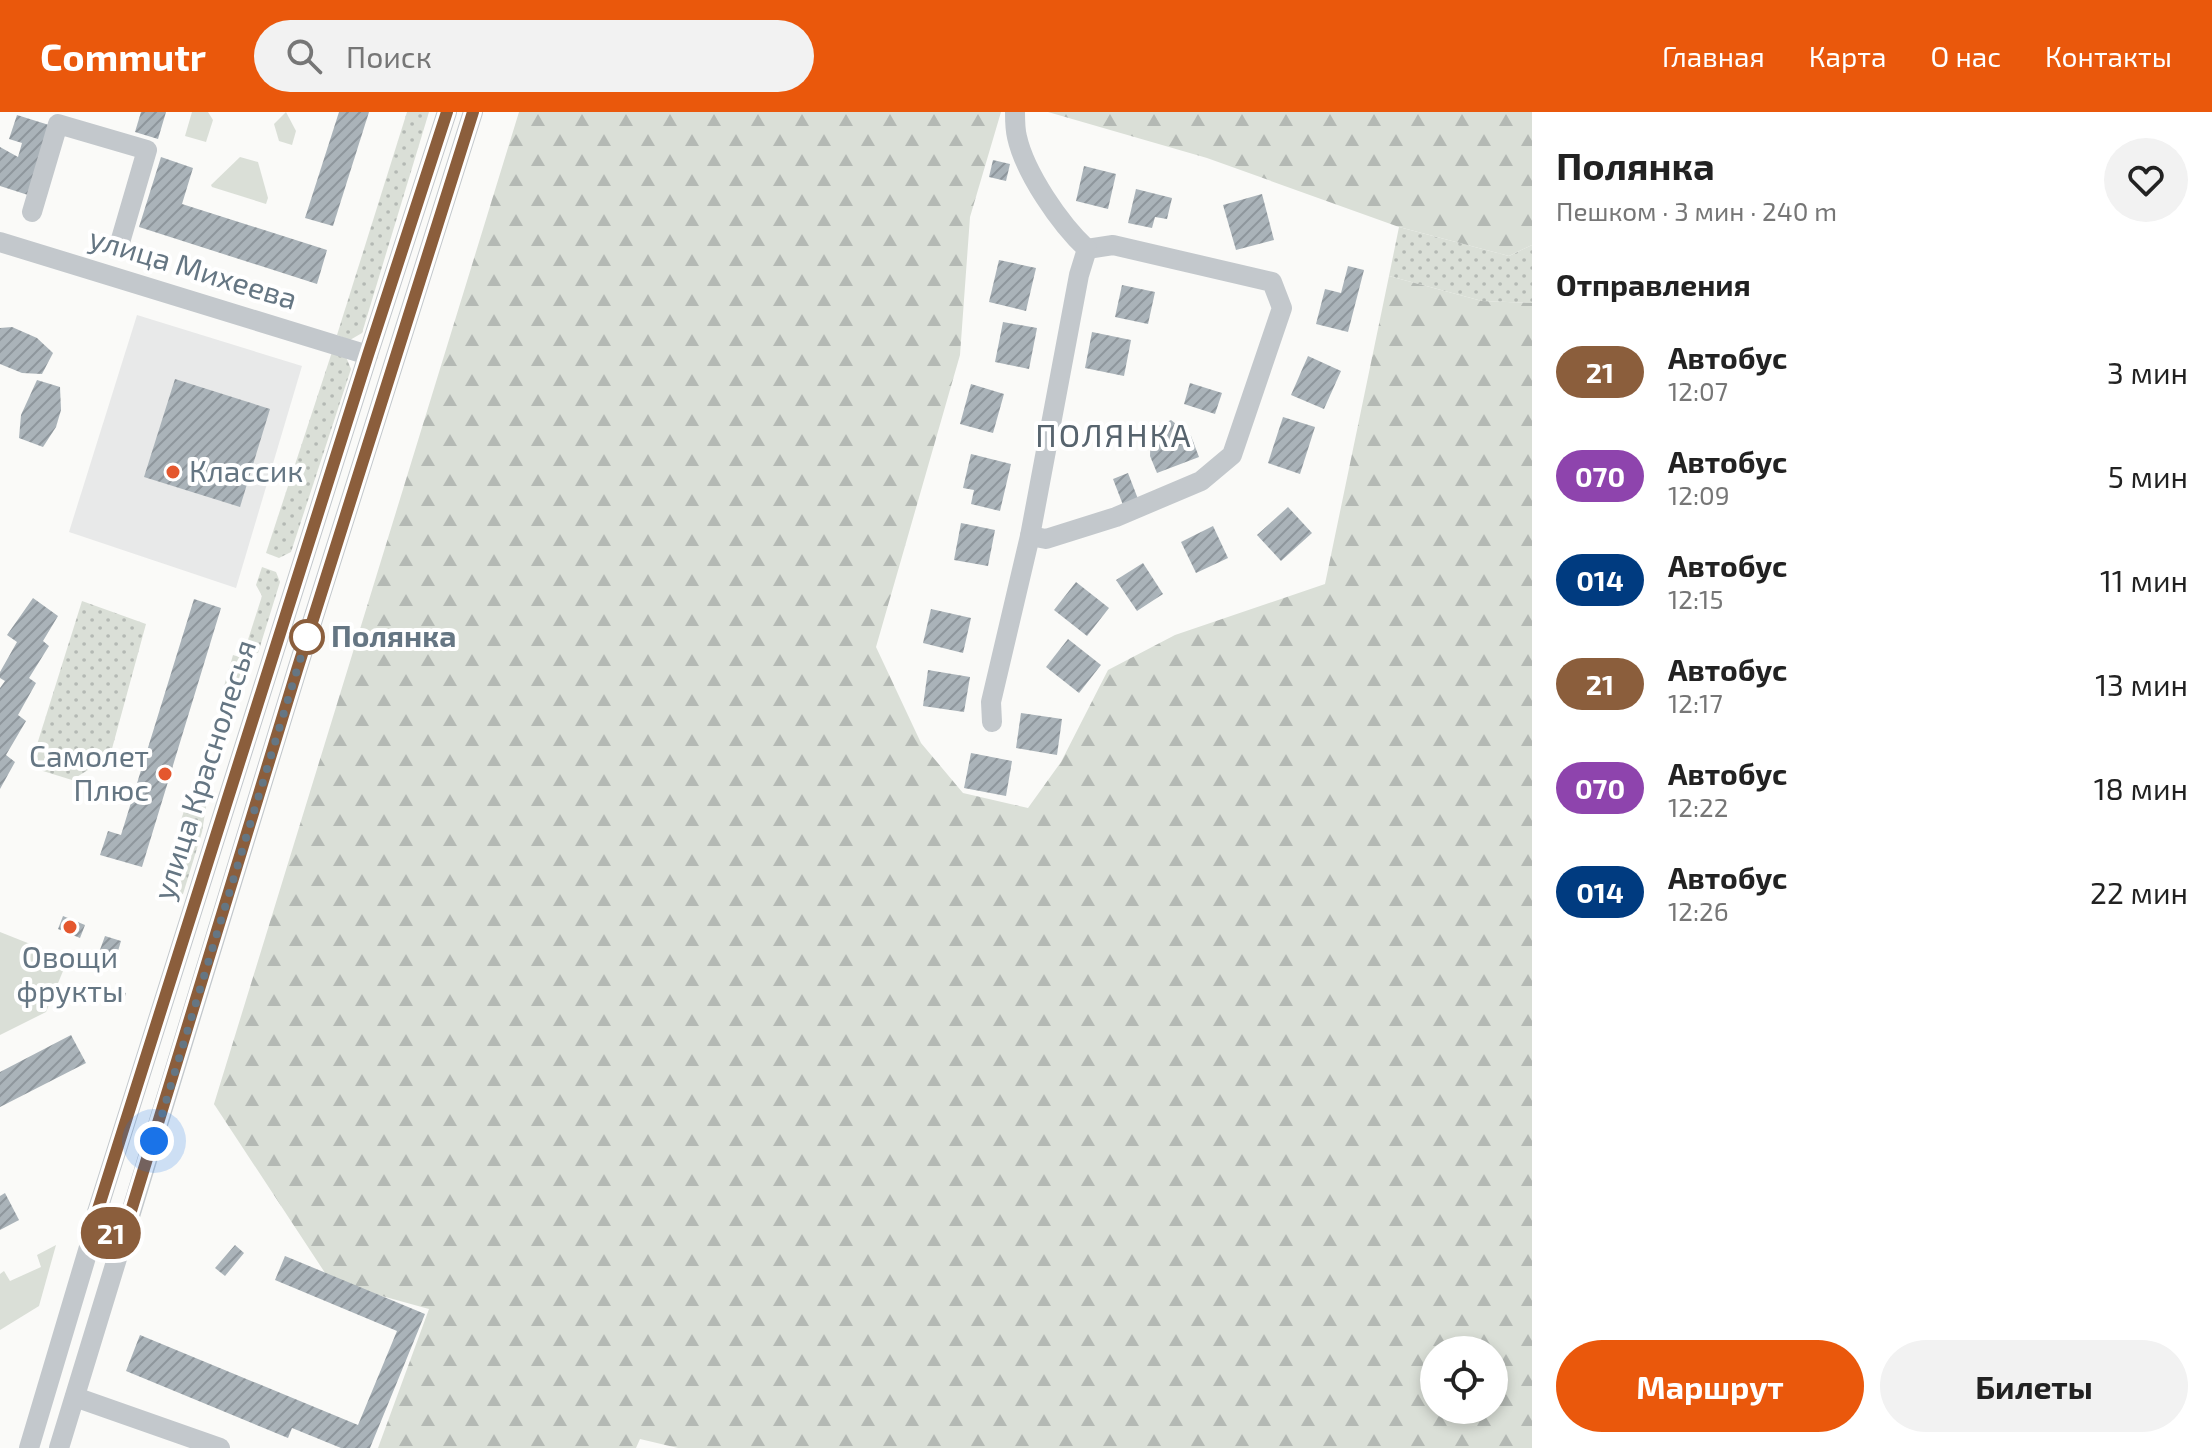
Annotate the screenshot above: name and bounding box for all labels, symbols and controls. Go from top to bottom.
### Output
search box [254,20,814,92]
text: Commutr [40,33,206,79]
icon: search [282,34,326,78]
text: Поиск [346,38,432,74]
text: Главная [1662,39,1765,73]
text: Карта [1809,39,1887,73]
text: О нас [1931,39,2001,73]
text: Контакты [2045,39,2172,73]
button: heart [2104,138,2188,222]
text: Полянка [1556,142,1715,188]
text: Пешком · 3 мин · 240 m [1556,195,1837,226]
street label: улица Михеева [85,218,302,317]
text: Отправления [1556,266,1751,302]
text: Автобус [1668,339,1787,375]
text: 3 мин [2107,354,2188,390]
text: 21 [1586,355,1614,389]
text: 12:07 [1668,375,1728,406]
district label: ПОЛЯНКА [1035,415,1193,453]
text: Автобус [1668,443,1787,479]
place label: Классик [189,452,303,488]
text: 5 мин [2108,458,2188,494]
text: 070 [1575,459,1625,493]
marker: Классик [164,463,182,481]
text: 12:09 [1668,479,1730,510]
text: Автобус [1668,547,1787,583]
text: 11 мин [2100,562,2188,598]
text: 014 [1576,563,1624,597]
text: 12:15 [1668,583,1723,614]
place label: Полянка [331,617,456,653]
marker: Полянка [290,620,324,654]
street label: улица Краснолесья [144,635,263,904]
text: Автобус [1668,651,1787,687]
text: 13 мин [2095,666,2188,702]
text: 21 [1586,667,1614,701]
text: 12:17 [1668,687,1723,718]
place label: Самолет Плюс [29,737,149,807]
text: Автобус [1668,755,1787,791]
marker: Самолет Плюс [156,765,174,783]
text: 18 мин [2094,770,2188,806]
text: 070 [1575,771,1625,805]
text: 12:22 [1668,791,1728,822]
text: Автобус [1668,859,1787,895]
text: 22 мин [2090,874,2188,910]
text: 014 [1576,875,1624,909]
text: 12:26 [1668,895,1729,926]
marker: Овощи фрукты [61,918,79,936]
place label: Овощи фрукты [16,938,124,1009]
your location [134,1121,174,1161]
line badge: 21 [75,1207,147,1259]
text: 21 [97,1216,125,1250]
map controls [1420,1336,1508,1424]
button: locate [1420,1336,1508,1424]
button: Маршрут [1556,1340,1864,1432]
button: Билеты [1880,1340,2188,1432]

